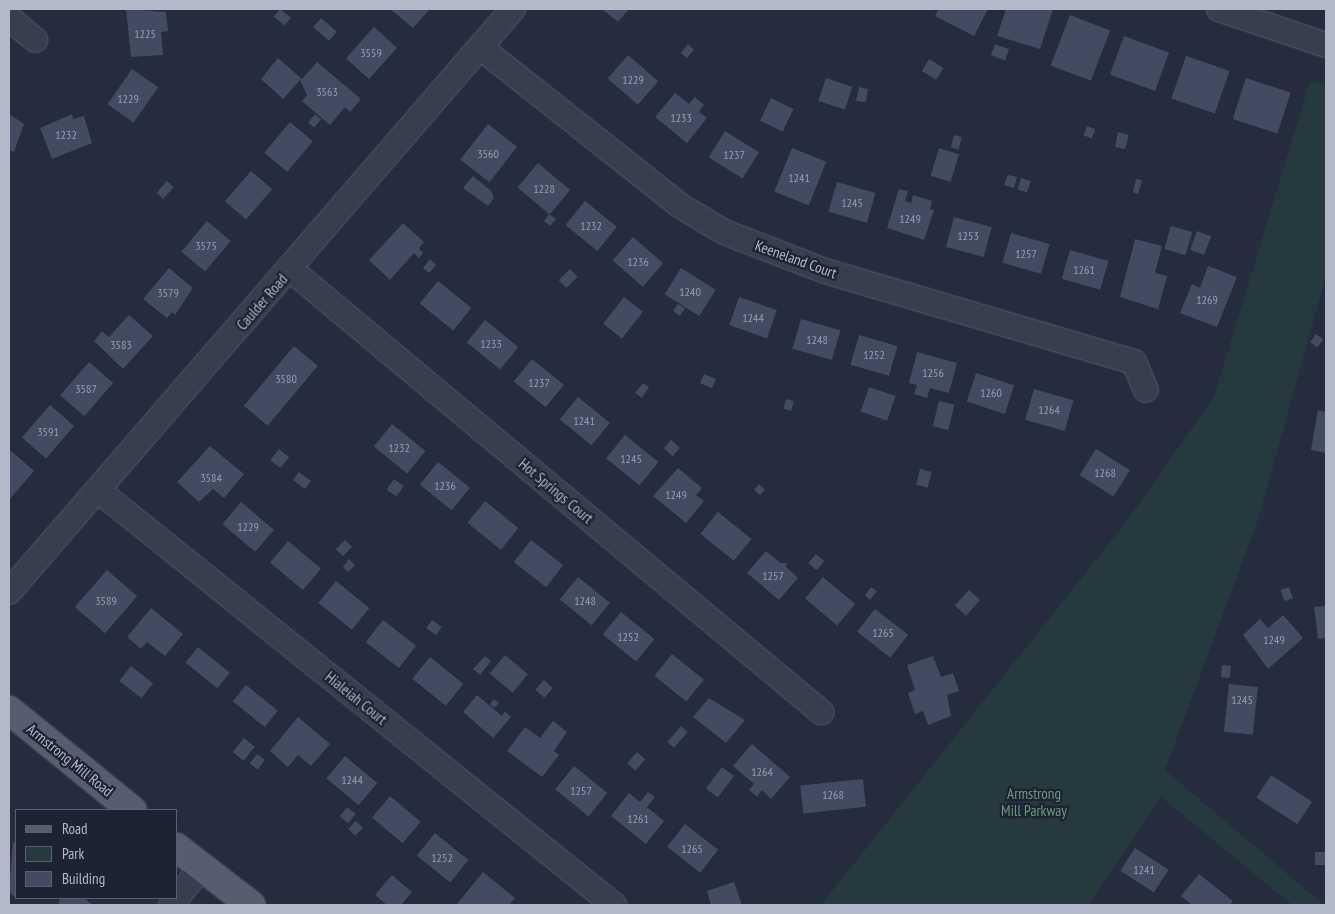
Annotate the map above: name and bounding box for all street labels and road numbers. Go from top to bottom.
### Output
street label: Keeneland Court [753,236,839,282]
street label: Caulder Road [233,270,291,334]
street label: Hot Springs Court [515,455,597,527]
street label: Hialeiah Court [322,668,390,728]
street label: Armstrong Mill Road [23,720,117,800]

